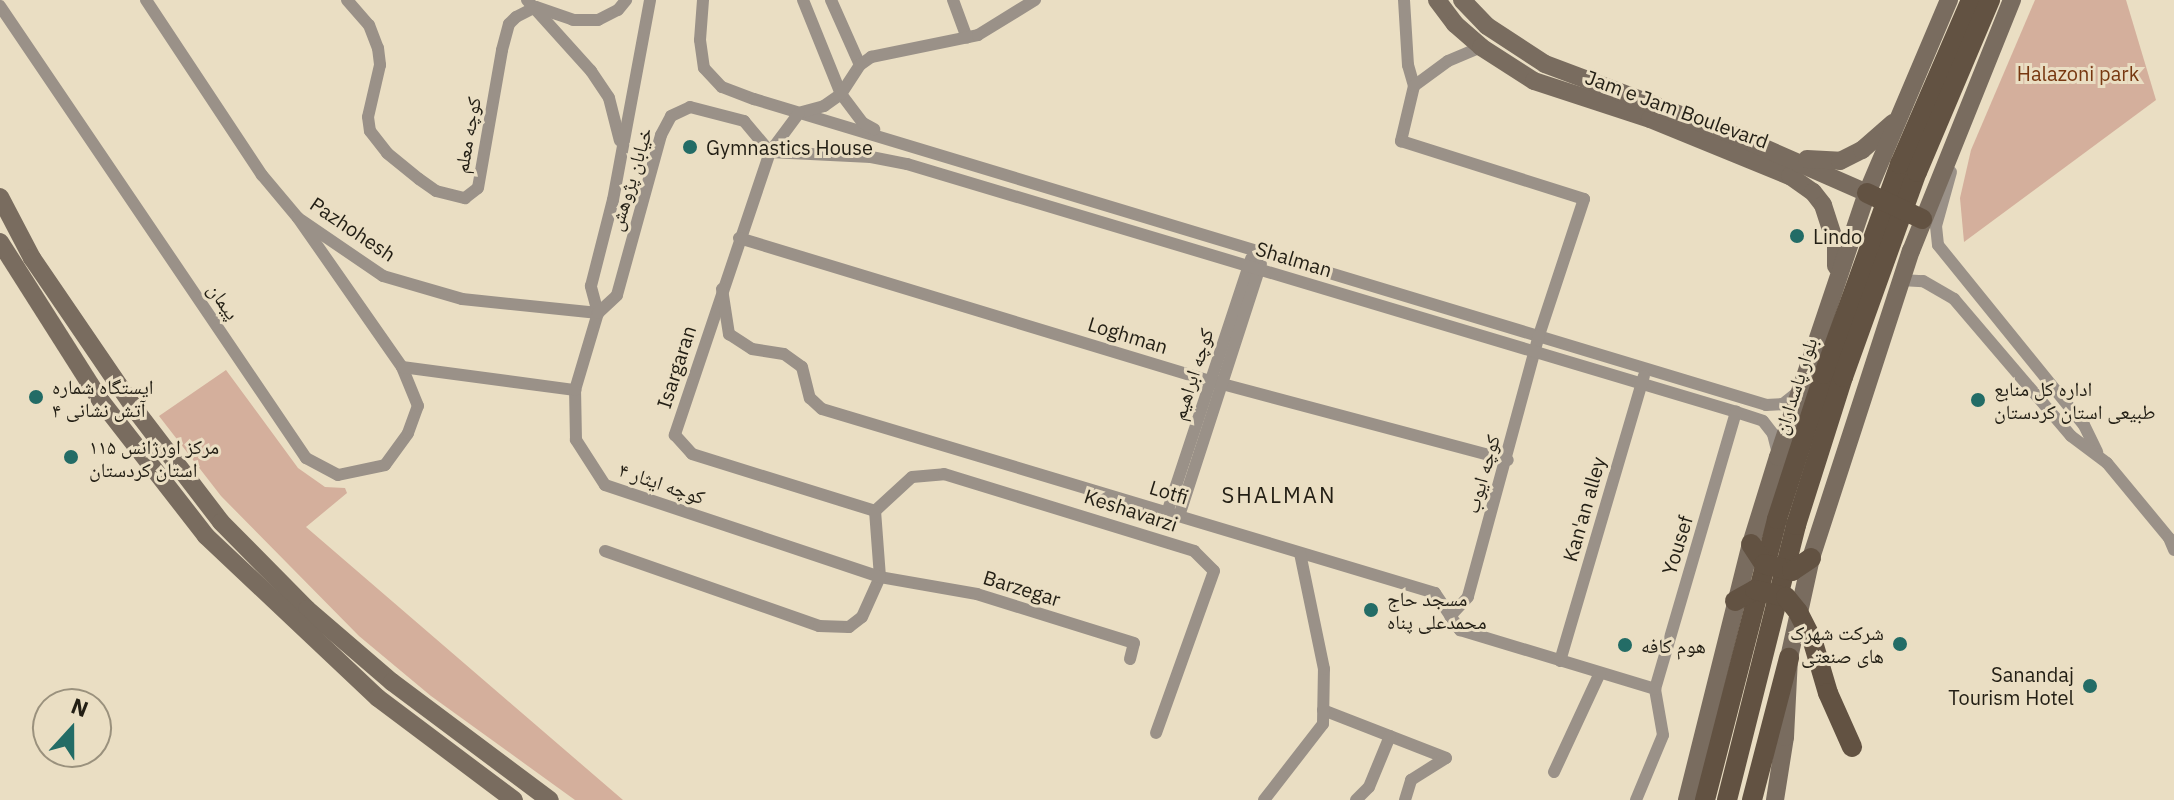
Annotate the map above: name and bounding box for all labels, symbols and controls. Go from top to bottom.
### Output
park label: Halazoni park [2017,61,2139,85]
street label: Jam e Jam Boulevard [1582,65,1772,153]
street label: کوچه معلم [448,95,486,175]
street label: خیابان پژوهش [603,124,657,234]
place label: Gymnastics House [706,135,873,159]
marker: Gymnastics House [681,138,699,156]
street label: Pazhohesh [306,192,400,266]
place label: Lindo [1813,224,1862,248]
marker: Lindo [1788,227,1806,245]
street label: Shalman [1253,236,1335,282]
street label: پیمان [203,278,245,324]
street label: Loghman [1085,311,1171,359]
street label: Isargaran [651,323,701,411]
street label: کوچه ابراهیم [1166,325,1218,423]
street label: بلوار پاسداران [1768,335,1822,437]
place label: ایستگاه شماره ۴ آتش نشانی [52,374,154,421]
place label: اداره کل منابع طبیعی استان کردستان [1994,376,2155,423]
marker: ایستگاه شماره ۴ آتش نشانی [27,388,45,406]
marker: اداره کل منابع طبیعی استان کردستان [1969,391,1987,409]
street label: کوچه ایوب [1459,432,1505,516]
place label: مرکز اورژانس ۱۱۵ استان کردستان [89,434,219,481]
marker: مرکز اورژانس ۱۱۵ استان کردستان [60,446,82,468]
street label: Kan'an alley [1558,454,1610,564]
street label: کوچه ایثار ۴ [616,457,708,509]
street label: Lotfi [1147,475,1191,509]
district label: SHALMAN [1222,482,1336,508]
street label: Keshavarzi [1081,484,1181,536]
street label: Yousef [1657,513,1697,577]
street label: Barzegar [980,565,1064,611]
place label: مسجد حاج محمدعلی پناه [1387,586,1487,633]
marker: مسجد حاج محمدعلی پناه [1362,601,1380,619]
place label: شرکت شهرک های صنعتی [1790,620,1884,667]
place label: هوم کافه [1641,633,1706,657]
marker: شرکت شهرک های صنعتی [1891,635,1909,653]
marker: هوم کافه [1616,636,1634,654]
place label: Sanandaj Tourism Hotel [1948,662,2074,709]
marker: Sanandaj Tourism Hotel [2081,677,2099,695]
north arrow [32,688,112,768]
text: N [67,691,93,723]

